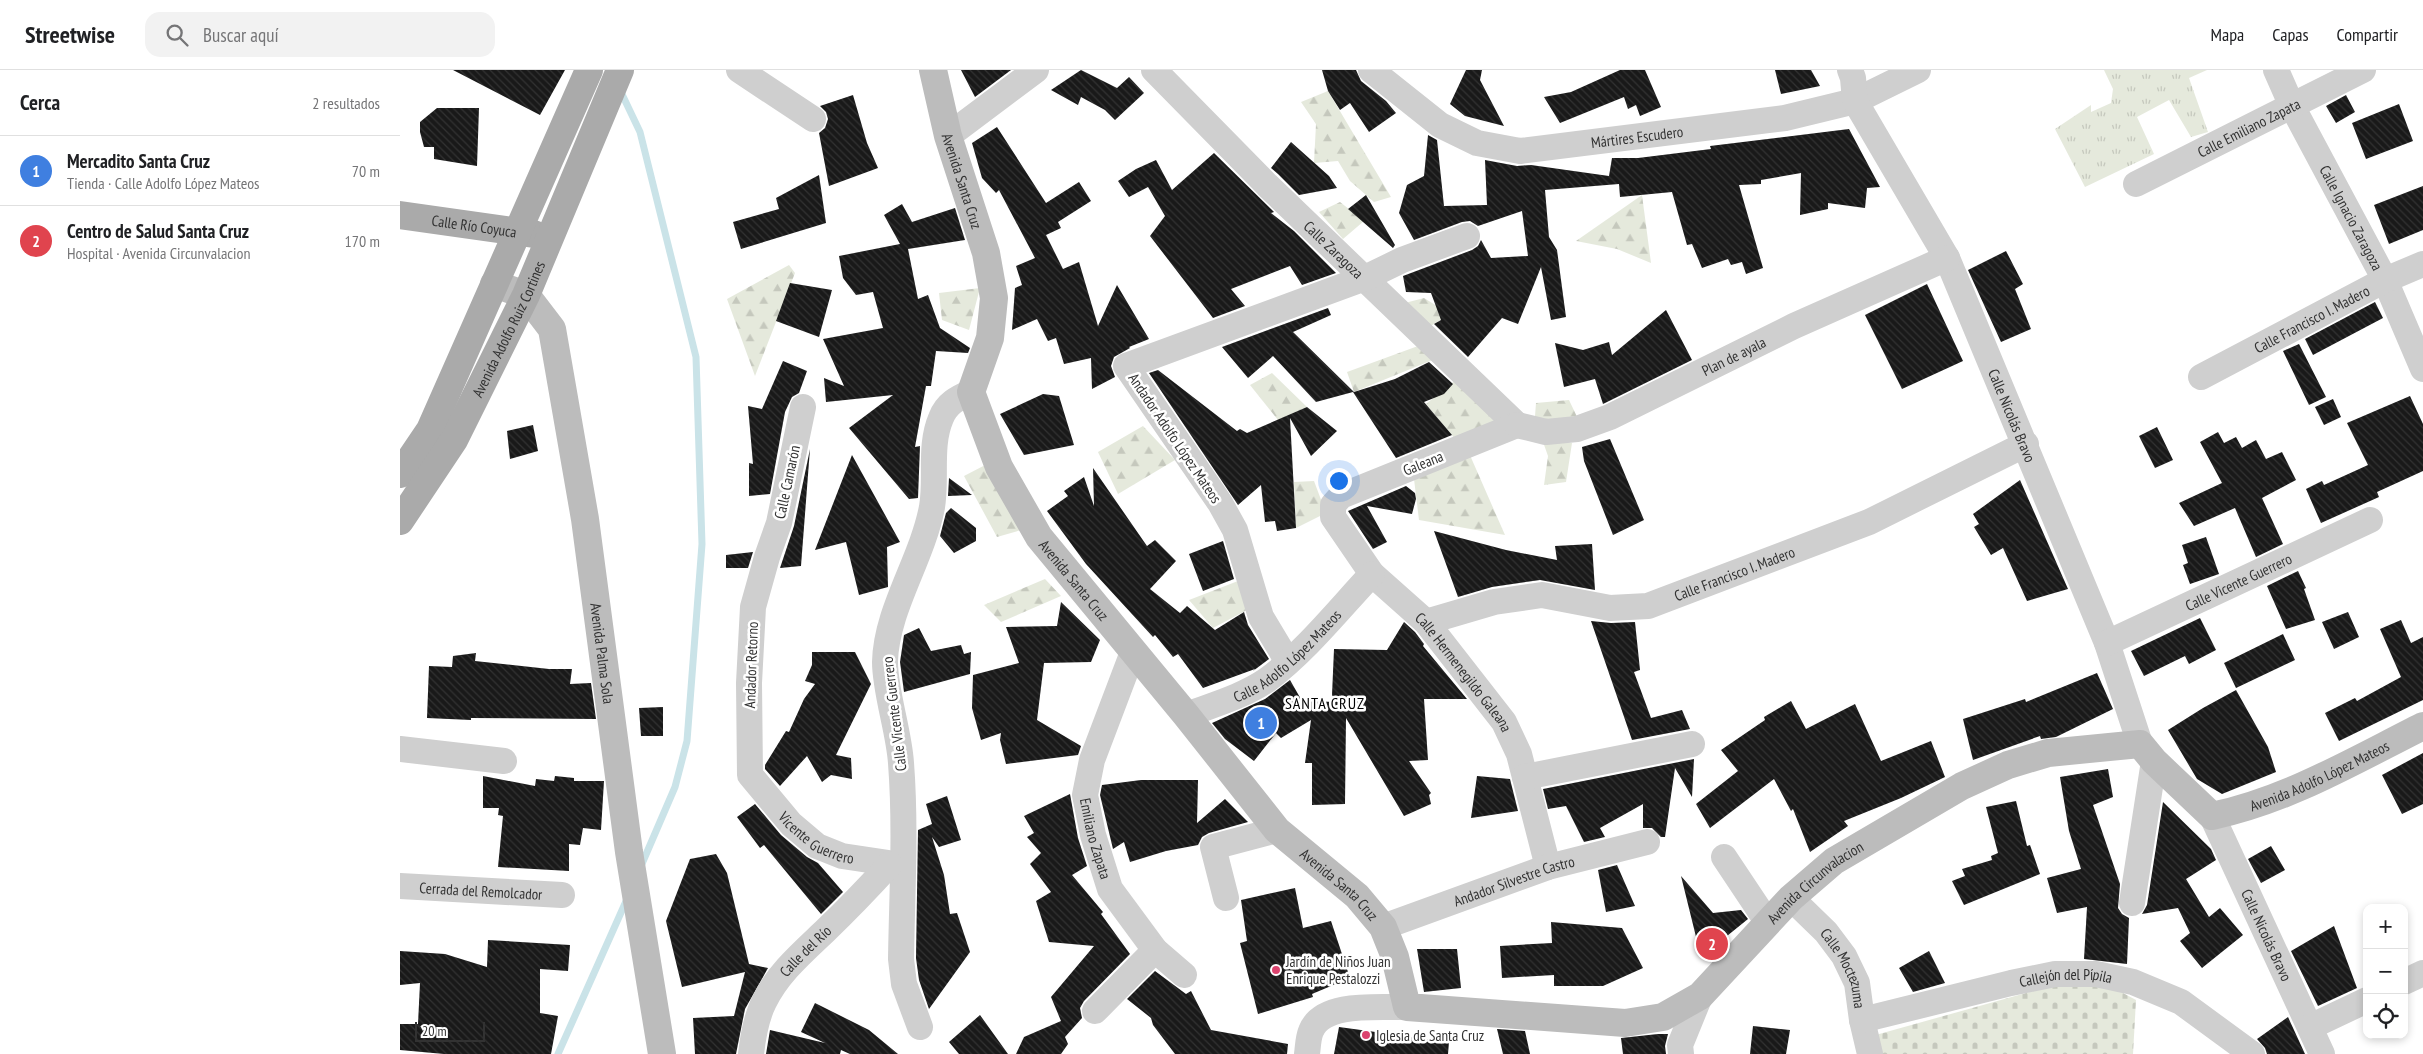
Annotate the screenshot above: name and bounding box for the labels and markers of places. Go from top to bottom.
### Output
pin: 1 [1245,704,1277,742]
pin: 2 [1696,925,1728,963]
place label: Jardín de Niños Juan Enrique Pestalozzi [1285,952,1390,988]
marker: Jardín de Niños Juan Enrique Pestalozzi [1270,964,1282,976]
place label: Iglesia de Santa Cruz [1376,1026,1484,1045]
marker: Iglesia de Santa Cruz [1360,1029,1372,1041]

